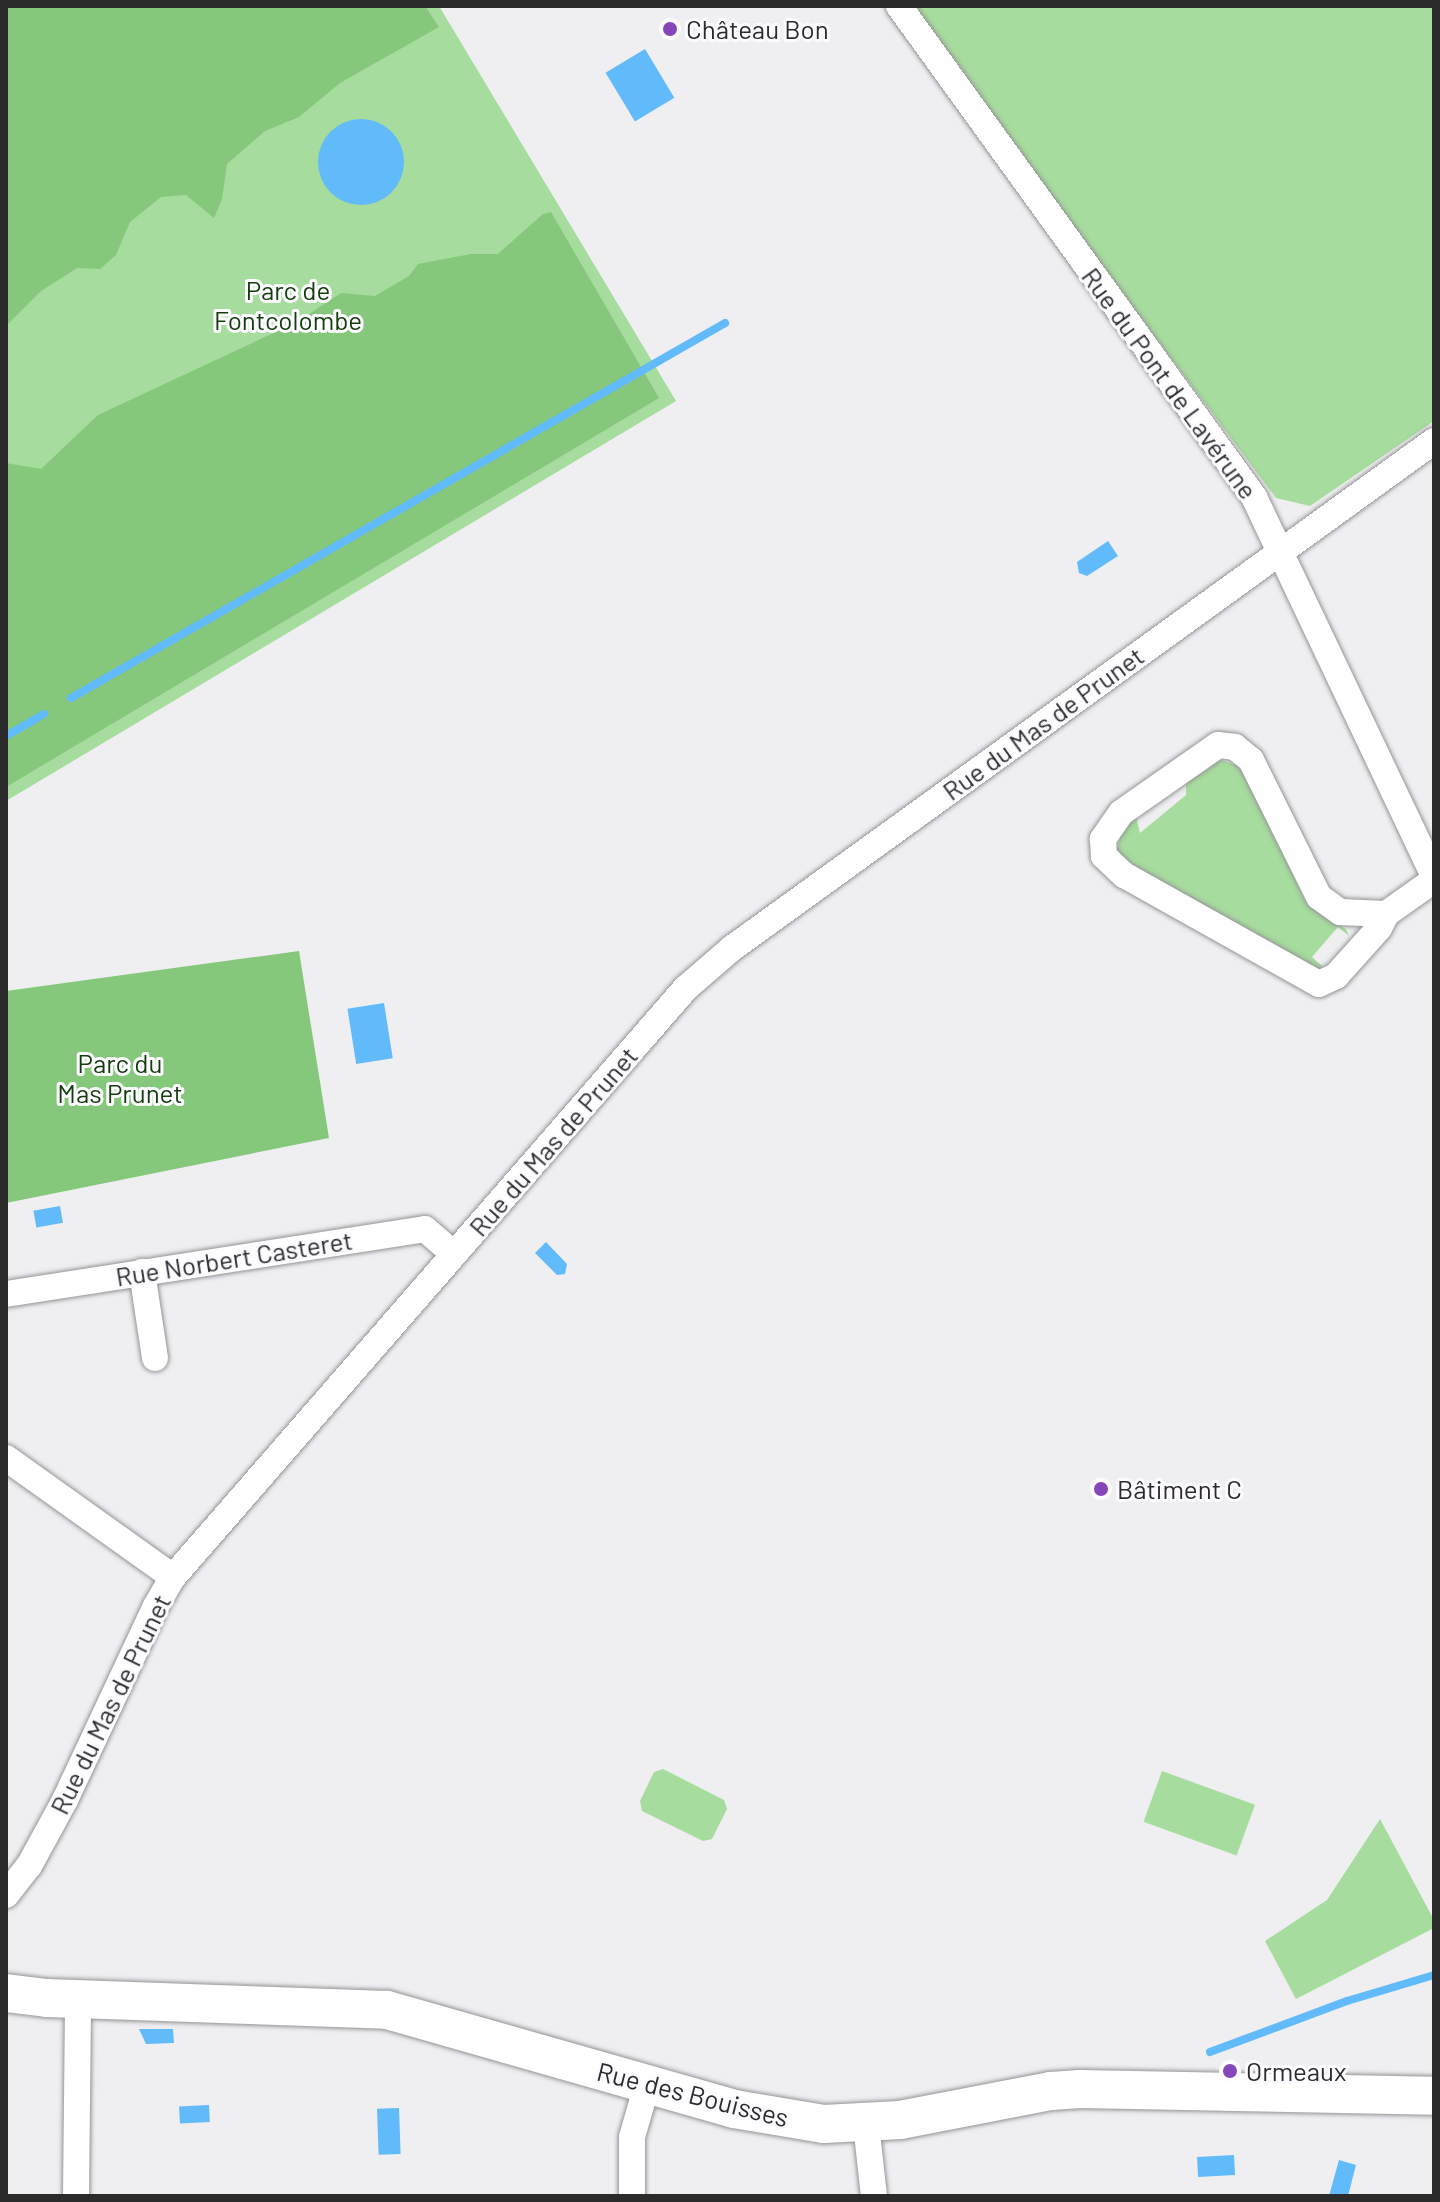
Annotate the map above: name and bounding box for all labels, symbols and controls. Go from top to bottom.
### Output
place label: Château Bon [686,13,829,45]
marker: Château Bon [661,20,679,38]
street label: Rue du Pont de Lavérune [1076,261,1264,505]
park label: Parc de Fontcolombe [214,274,362,336]
street label: Rue du Mas de Prunet [936,640,1150,806]
street label: Rue du Mas de Prunet [462,1040,644,1242]
park label: Parc du Mas Prunet [57,1047,183,1108]
street label: Rue Norbert Casteret [113,1224,355,1292]
place label: Bâtiment C [1117,1473,1242,1505]
marker: Bâtiment C [1092,1480,1110,1498]
street label: Rue du Mas de Prunet [43,1589,177,1819]
street label: Rue des Bouisses [594,2055,792,2133]
place label: Ormeaux [1246,2055,1346,2087]
marker: Ormeaux [1221,2062,1239,2080]

